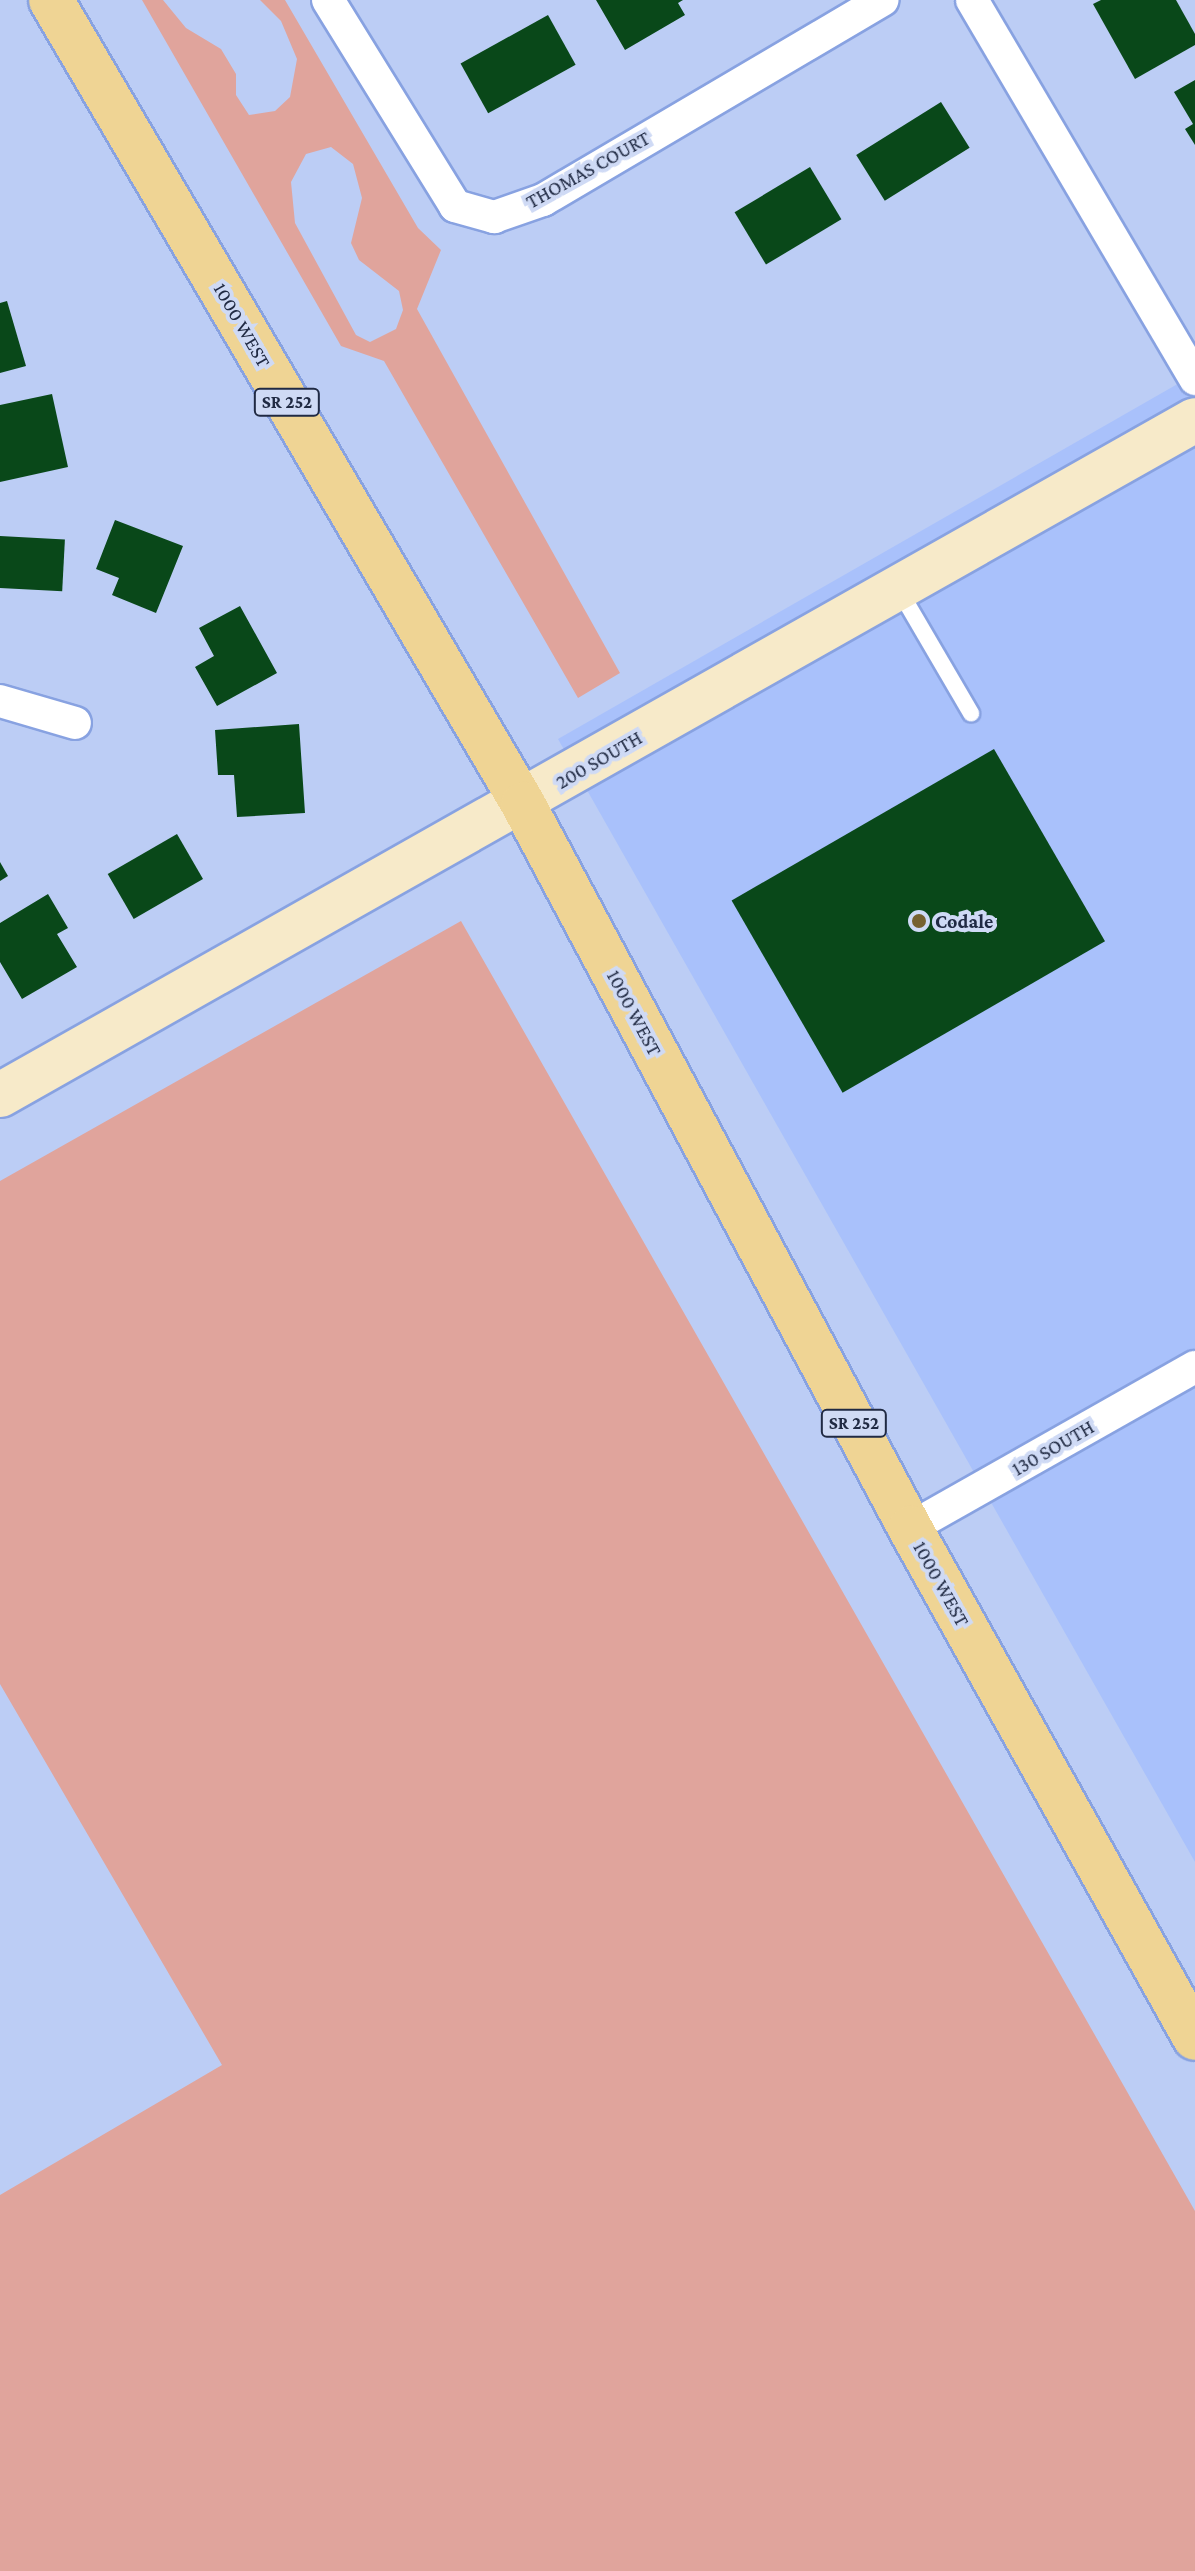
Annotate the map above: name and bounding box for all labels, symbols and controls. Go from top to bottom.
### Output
street label: THOMAS COURT [522,126,654,214]
street label: 1000 WEST [208,278,276,372]
road number: SR 252 [253,388,321,416]
street label: 200 SOUTH [552,726,646,794]
place label: Codale [935,909,993,933]
marker: Codale [910,912,928,930]
street label: 1000 WEST [601,966,667,1060]
road number: SR 252 [820,1409,888,1437]
street label: 130 SOUTH [1008,1415,1098,1481]
street label: 1000 WEST [908,1537,974,1631]

